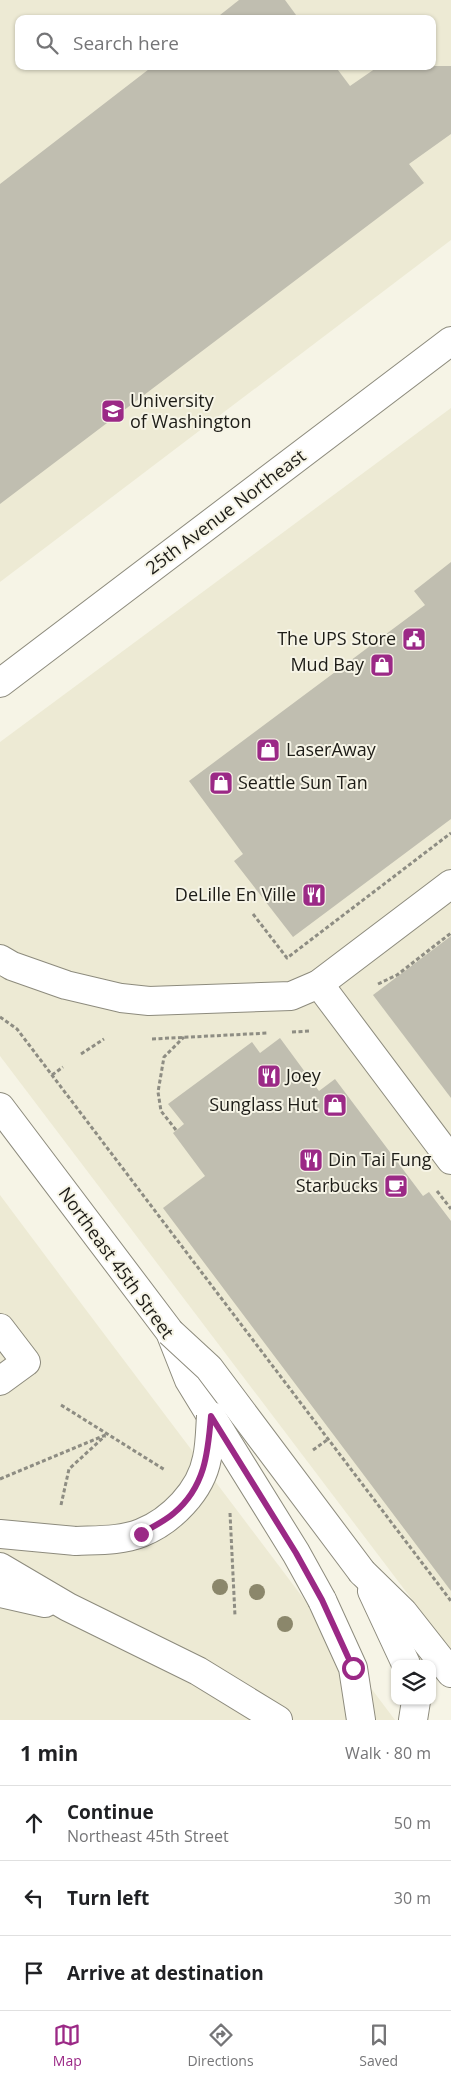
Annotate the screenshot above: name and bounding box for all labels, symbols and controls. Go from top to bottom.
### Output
search box [15,15,436,70]
icon: search [33,29,61,57]
text: Search here [73,30,179,56]
place label: University of Washington [130,388,251,433]
school or university icon: University of Washington [100,398,126,424]
street label: 25th Avenue Northeast [141,443,310,579]
place label: The UPS Store [277,626,396,650]
public building icon: The UPS Store [401,626,427,652]
place label: Mud Bay [290,652,365,676]
shop icon: Mud Bay [369,652,395,678]
shop icon: LaserAway [255,737,281,763]
place label: LaserAway [286,737,377,761]
shop icon: Seattle Sun Tan [208,770,234,796]
place label: Seattle Sun Tan [238,770,368,794]
place label: DeLille En Ville [175,882,296,906]
restaurant icon: DeLille En Ville [301,882,327,908]
restaurant icon: Joey [256,1063,282,1089]
place label: Joey [284,1063,322,1087]
place label: Sunglass Hut [209,1092,318,1116]
shop icon: Sunglass Hut [322,1092,348,1118]
restaurant icon: Din Tai Fung [298,1147,324,1173]
place label: Din Tai Fung [328,1147,432,1171]
place label: Starbucks [296,1173,378,1197]
cafe icon: Starbucks [383,1173,409,1199]
street label: Northeast 45th Street [54,1182,180,1343]
route end [130,1523,153,1546]
route start [342,1657,365,1680]
map controls [391,1660,436,1705]
button: layers [391,1660,436,1705]
text: 1 min [20,1739,78,1767]
text: Walk · 80 m [345,1742,431,1764]
text: Continue [67,1799,154,1825]
icon: ahead [20,1809,48,1837]
text: 50 m [394,1812,431,1834]
text: Northeast 45th Street [67,1825,229,1847]
icon: left [20,1884,48,1912]
text: Turn left [67,1885,149,1911]
text: 30 m [394,1887,431,1909]
icon: arrive [20,1959,48,1987]
text: Arrive at destination [67,1960,264,1986]
tab: Map [53,2021,82,2070]
tab: Directions [187,2021,254,2070]
tab: Saved [359,2021,398,2070]

